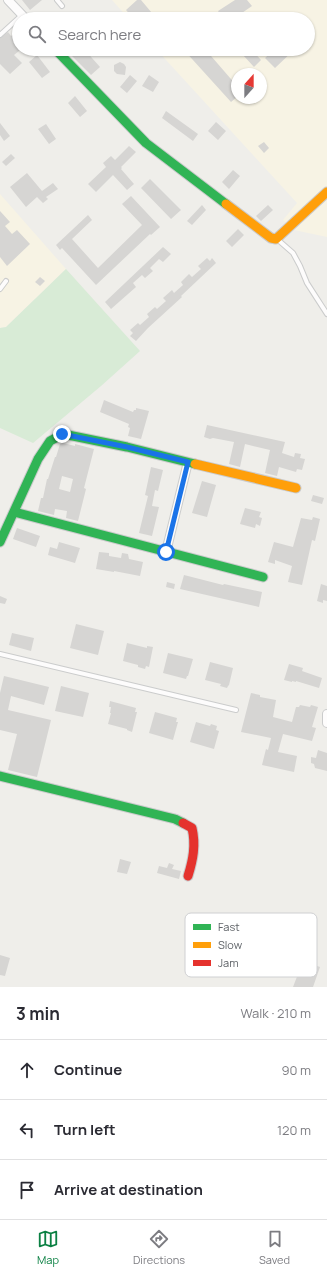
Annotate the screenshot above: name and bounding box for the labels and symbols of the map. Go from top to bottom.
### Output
north arrow [231,68,267,104]
route end [53,425,71,443]
route start [157,543,175,561]
legend [185,913,317,977]
text: Fast [218,919,240,934]
text: Slow [218,937,243,952]
text: Jam [218,955,239,970]

